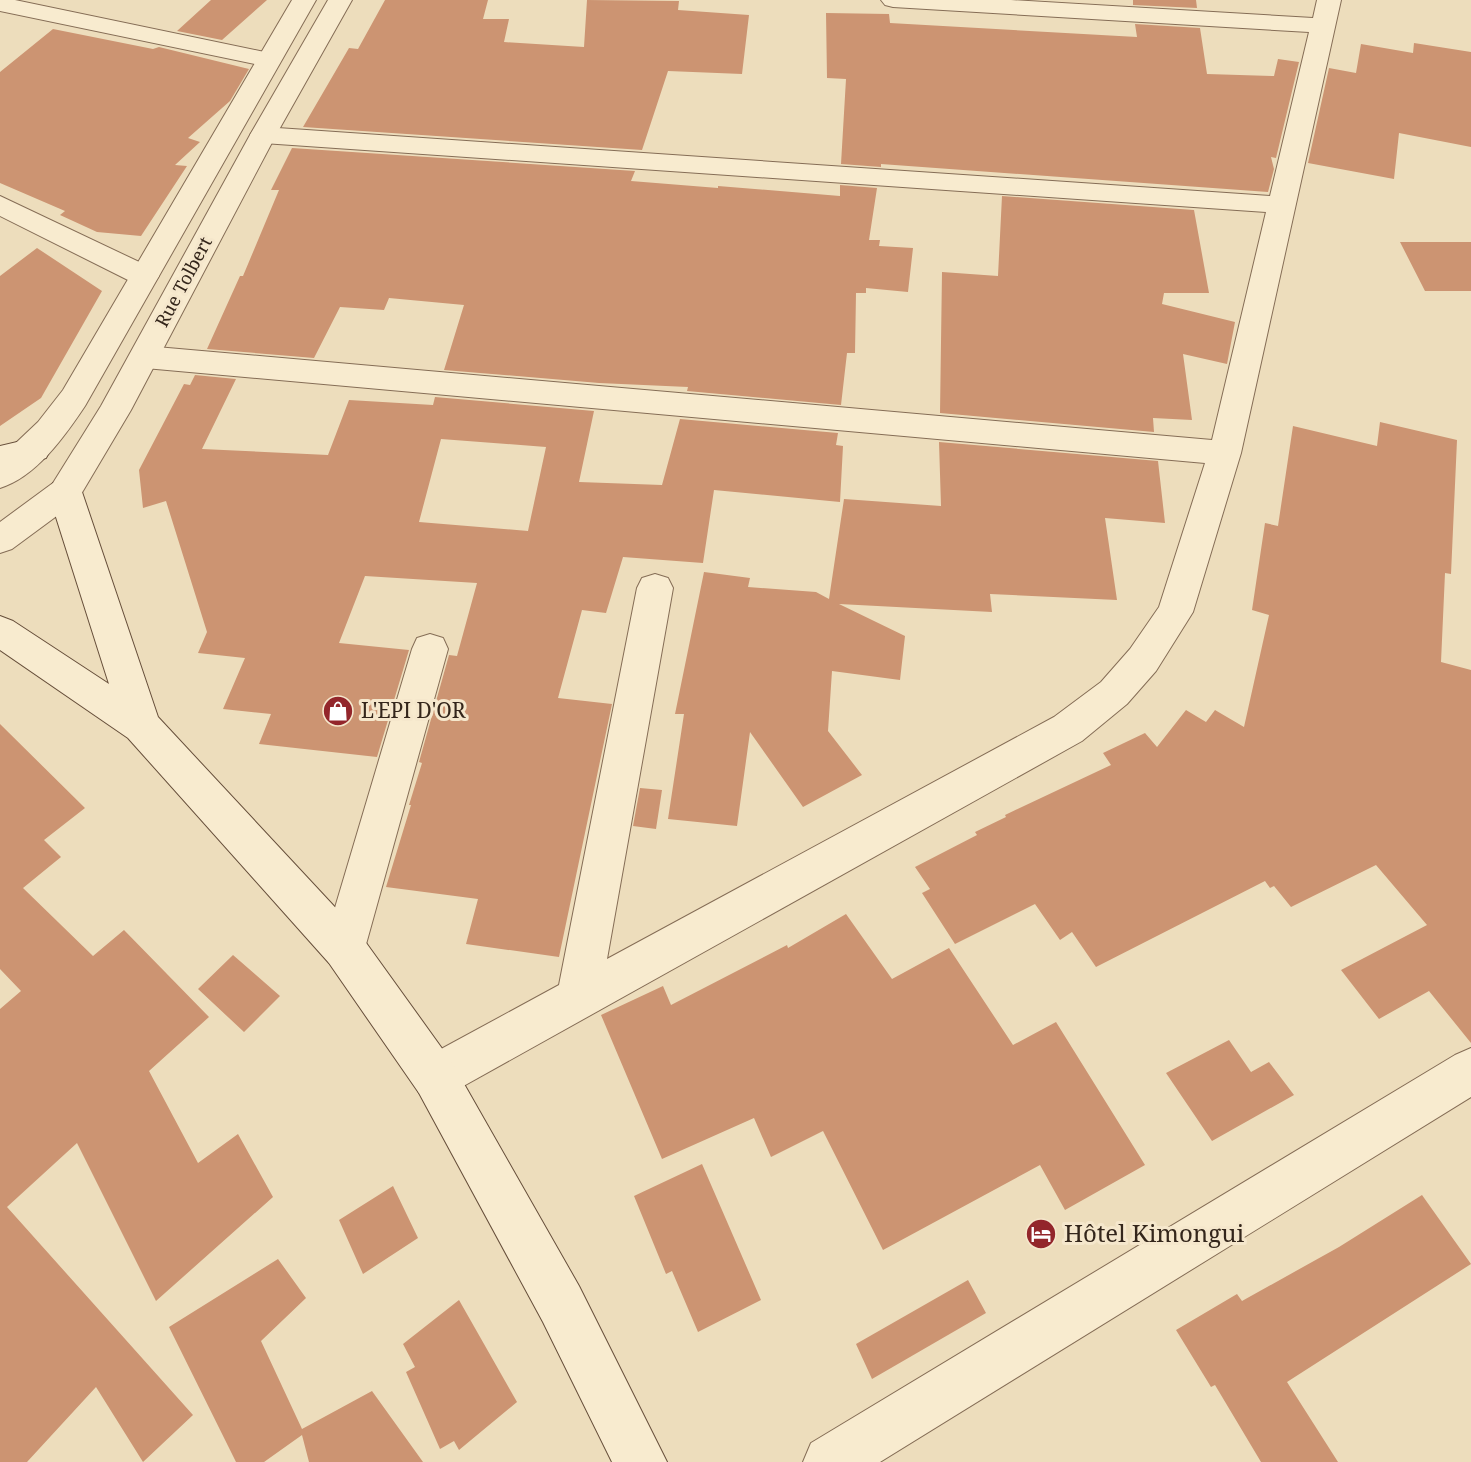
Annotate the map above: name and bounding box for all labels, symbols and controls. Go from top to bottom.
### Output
street label: Rue Tolbert [149,232,217,331]
shop icon: L'EPI D'OR [321,694,355,728]
place label: L'EPI D'OR [361,696,466,724]
place label: Hôtel Kimongui [1064,1216,1244,1249]
hotel icon: Hôtel Kimongui [1024,1217,1058,1251]

